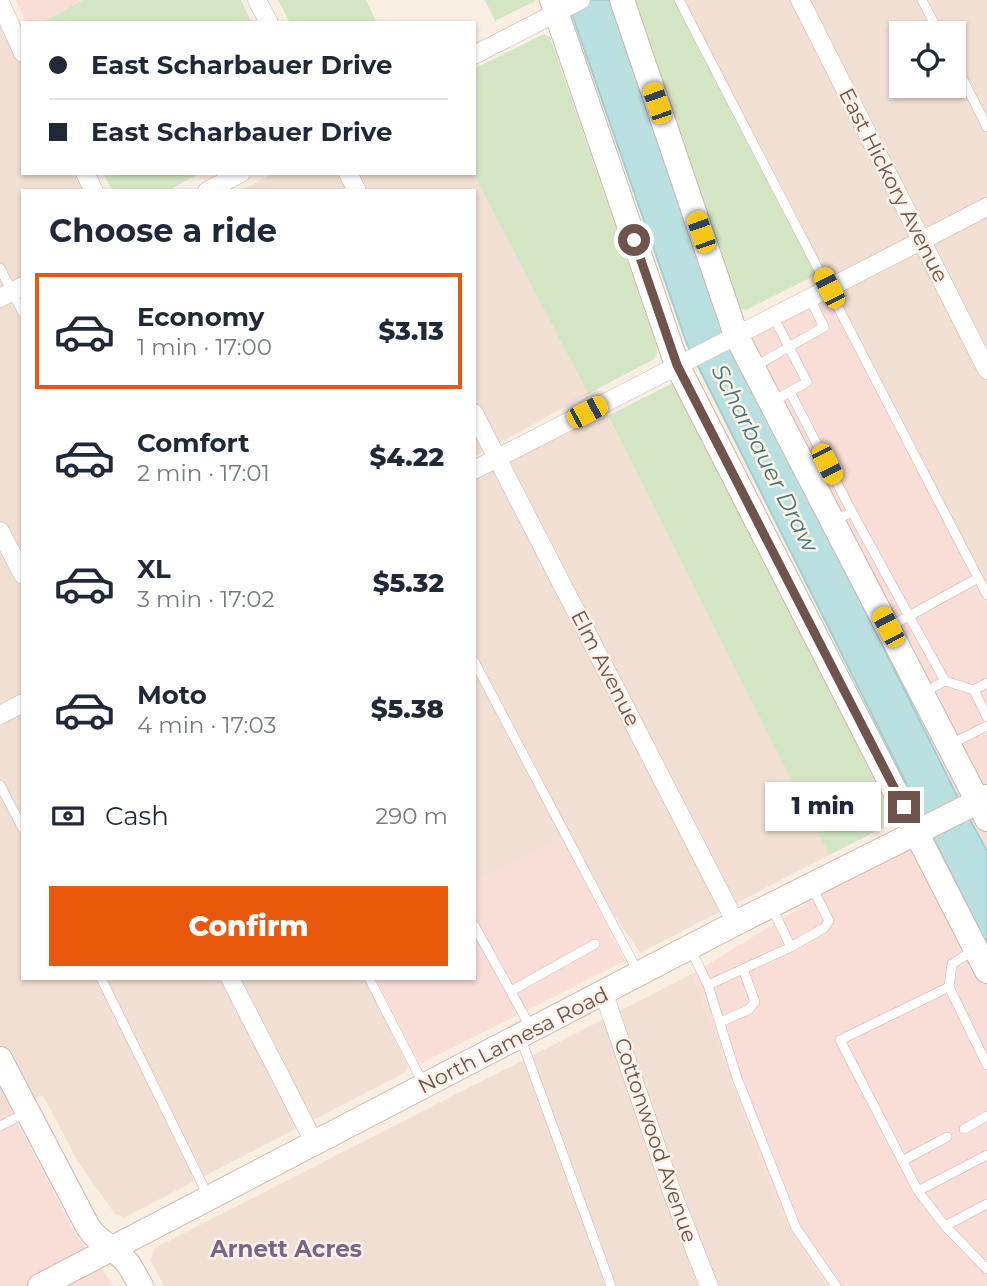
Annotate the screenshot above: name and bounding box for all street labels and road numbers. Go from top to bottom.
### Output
street label: East Hickory Avenue [834,84,954,286]
street label: Elm Avenue [566,606,646,730]
street label: North Lamesa Road [414,981,612,1099]
street label: Cottonwood Avenue [609,1034,703,1246]

